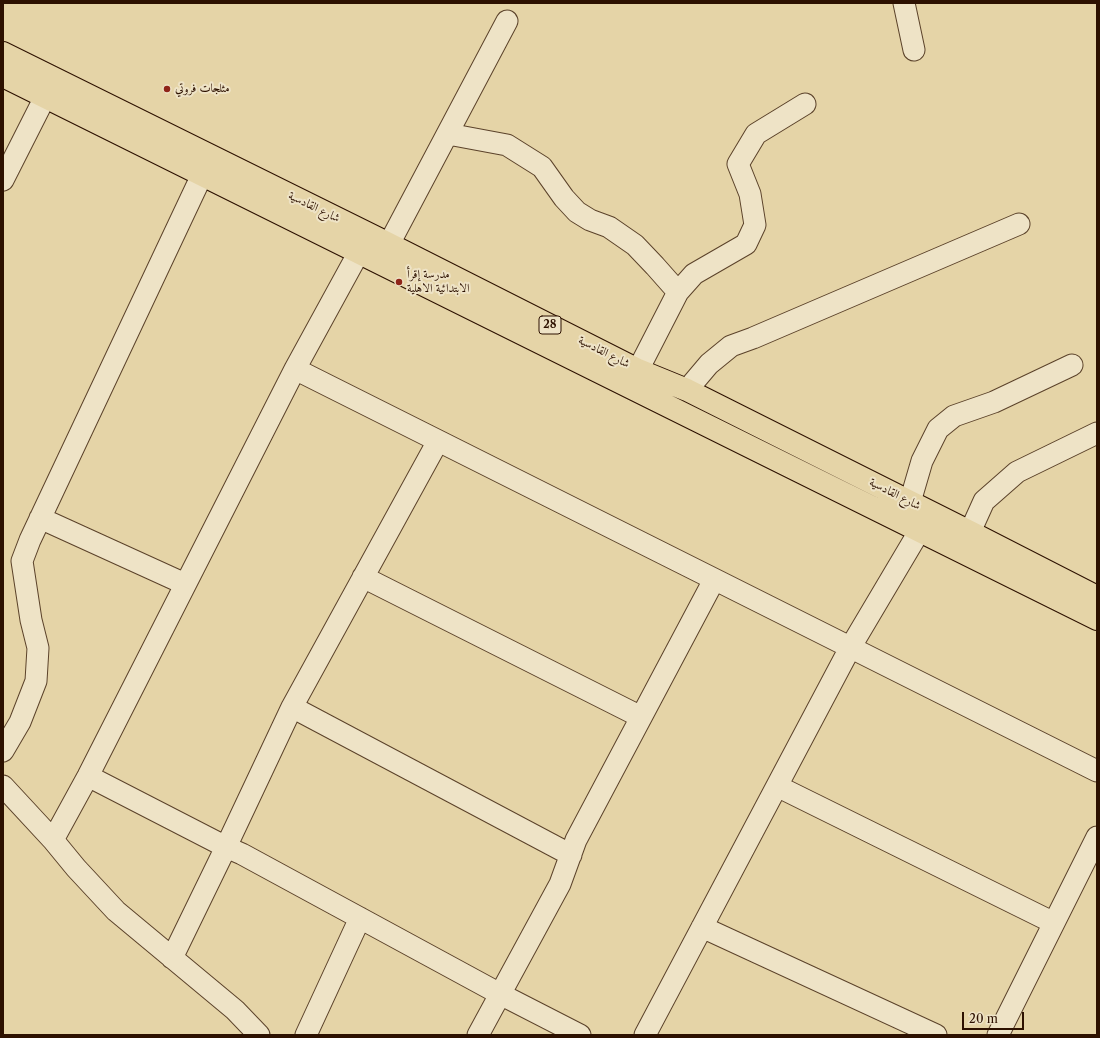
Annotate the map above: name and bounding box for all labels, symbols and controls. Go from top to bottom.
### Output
place label: مثلجات فروتي [175,82,230,96]
marker: مثلجات فروتي [162,84,172,94]
street label: شارع القادسية [286,188,342,226]
place label: مدرسة إقرأ الابتدائية الاهلية [407,268,470,296]
marker: مدرسة إقرأ الابتدائية الاهلية [394,277,404,287]
road number: 28 [539,316,561,334]
street label: شارع القادسية [576,333,632,371]
street label: شارع القادسية [867,475,923,513]
scale bar [964,1004,1026,1030]
text: 20 m [969,1011,998,1026]

